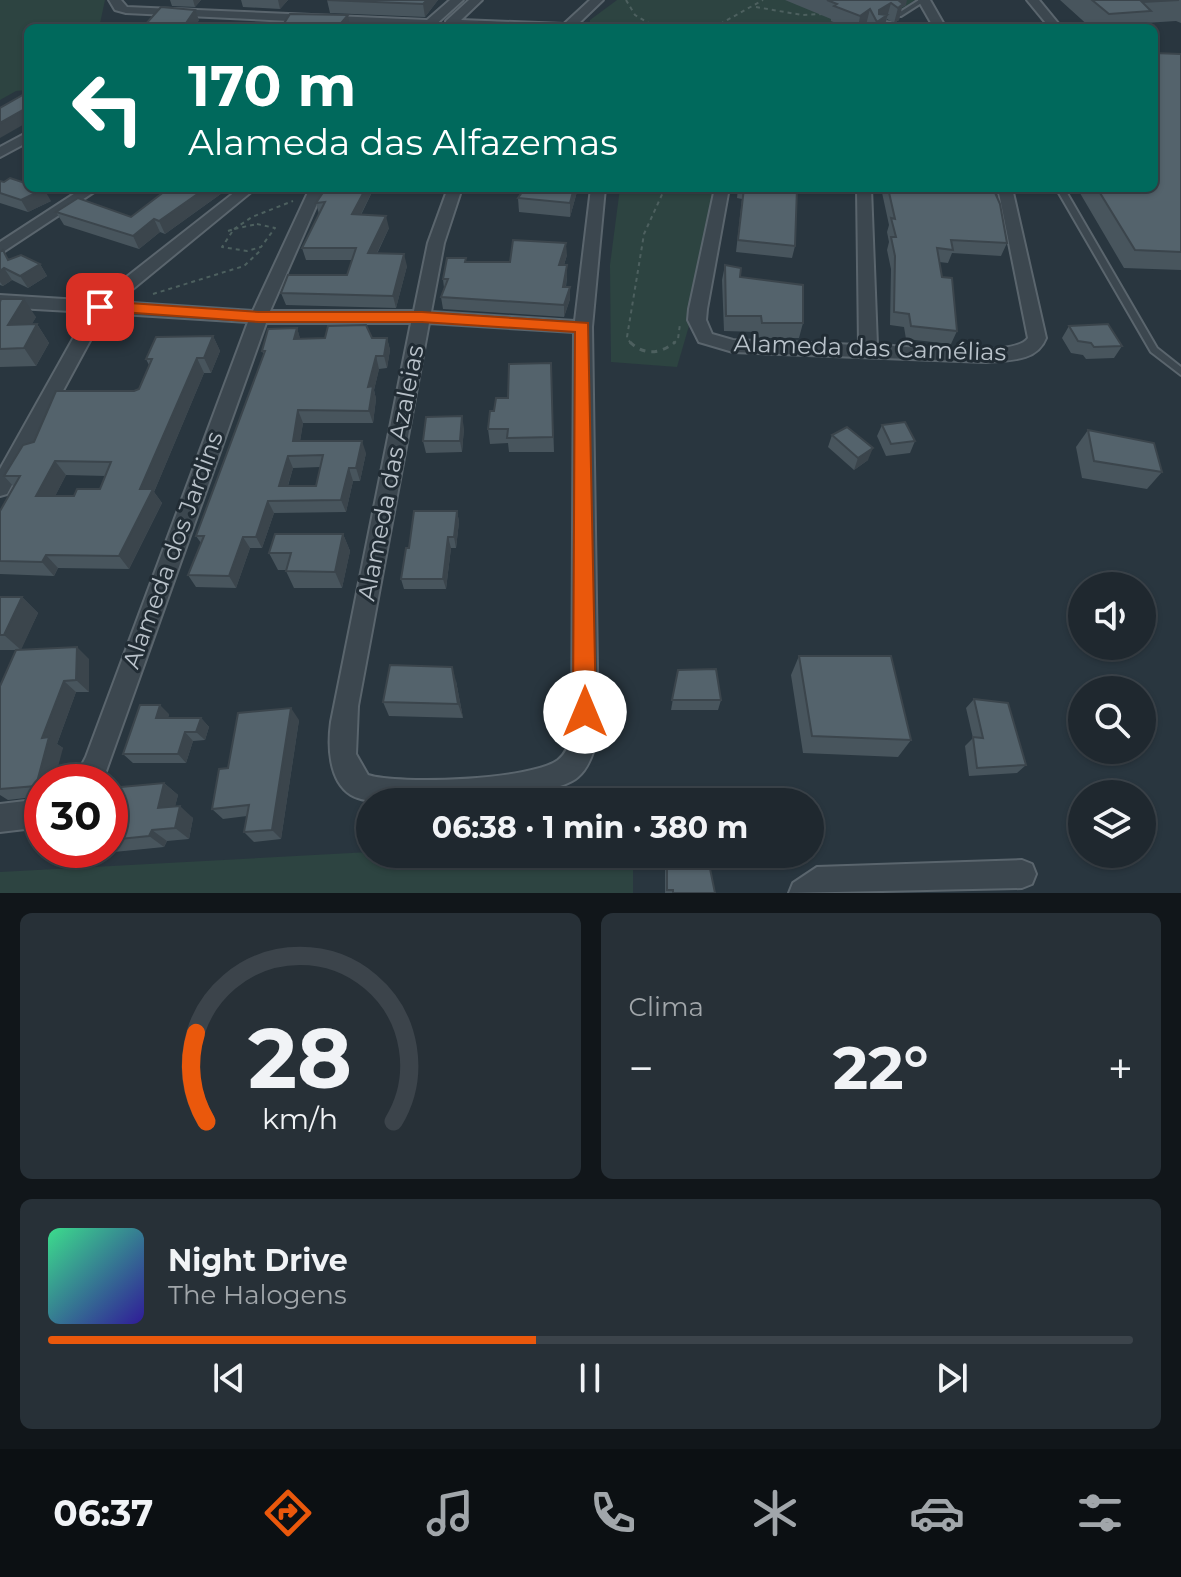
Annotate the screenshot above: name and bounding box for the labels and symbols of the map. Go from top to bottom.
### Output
pin [66,273,134,341]
street label: Alameda das Camélias [733,328,1007,367]
street label: Alameda das Azaleias [351,343,430,603]
street label: Alameda dos Jardins [116,427,229,672]
position arrow [543,670,627,754]
speed limit sign: 30 [24,764,128,868]

